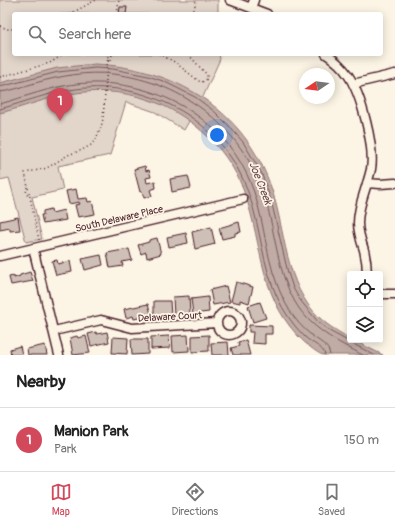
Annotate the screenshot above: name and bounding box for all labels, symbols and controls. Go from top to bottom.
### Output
search box [12,12,383,56]
icon: search [26,23,48,45]
text: Search here [58,25,131,44]
north arrow [299,68,335,104]
pin: 1 [47,88,73,121]
your location [207,125,227,145]
water label: Joe Creek [246,160,275,208]
street label: South Delaware Place [74,203,164,235]
map controls [347,271,383,343]
button: locate [347,271,383,307]
button: layers [347,307,383,343]
street label: Delaware Court [138,309,203,325]
text: Nearby [16,371,65,392]
text: Manion Park [54,422,128,441]
text: 1 [26,432,32,448]
text: 150 m [344,432,379,448]
text: Park [54,441,77,457]
tab: Map [50,481,72,518]
tab: Directions [172,481,218,518]
tab: Saved [318,481,345,518]

